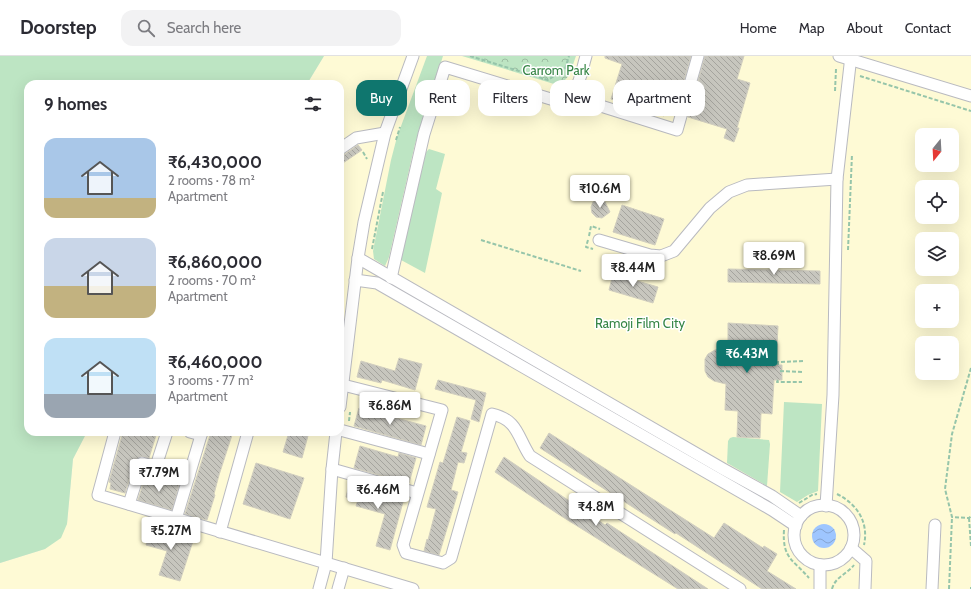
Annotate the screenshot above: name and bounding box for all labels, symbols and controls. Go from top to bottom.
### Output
search box [121,10,401,46]
text: Doorstep [20,16,97,39]
icon: search [135,17,157,39]
text: Search here [167,19,241,37]
text: Home [740,19,777,37]
text: Map [799,19,824,37]
text: About [846,19,883,37]
text: Contact [905,19,951,37]
park label: Carrom Park [522,62,590,78]
chip: Buy [356,80,407,116]
chip: Rent [415,80,470,116]
chip: Filters [478,80,542,116]
chip: New [550,80,605,116]
chip: Apartment [613,80,705,116]
icon: filters [302,93,324,115]
text: 9 homes [44,94,107,114]
north arrow [915,128,959,172]
map controls [915,128,959,380]
text: ₹6,430,000 [168,152,262,172]
icon: home [76,154,124,202]
text: 2 rooms · 78 m² [168,172,255,188]
pin: ₹10.6M [567,175,633,209]
text: ₹10.6M [579,180,621,196]
button: locate [915,180,959,224]
text: Apartment [168,188,228,204]
button: layers [915,232,959,276]
pin: ₹8.69M [741,242,807,276]
text: ₹8.69M [752,247,796,263]
text: ₹6,860,000 [168,252,262,272]
icon: home [76,254,124,302]
pin: ₹8.44M [600,254,666,288]
text: ₹8.44M [611,259,655,275]
text: 2 rooms · 70 m² [168,272,256,288]
button: + [915,284,959,328]
text: Apartment [168,288,228,304]
park label: Ramoji Film City [595,315,685,332]
button: − [915,336,959,380]
pin: ₹6.43M [714,340,780,374]
text: ₹6.43M [725,345,769,361]
text: ₹6,460,000 [168,352,263,372]
icon: home [76,354,124,402]
text: 3 rooms · 77 m² [168,372,254,388]
text: Apartment [168,388,228,404]
pin: ₹6.86M [357,392,423,426]
text: ₹6.86M [368,397,412,413]
pin: ₹7.79M [126,459,192,493]
text: ₹7.79M [139,464,179,480]
pin: ₹6.46M [345,476,411,510]
text: ₹6.46M [356,481,400,497]
pin: ₹4.8M [568,493,624,527]
text: ₹4.8M [578,498,614,514]
pin: ₹5.27M [138,517,204,551]
text: ₹5.27M [150,522,192,538]

